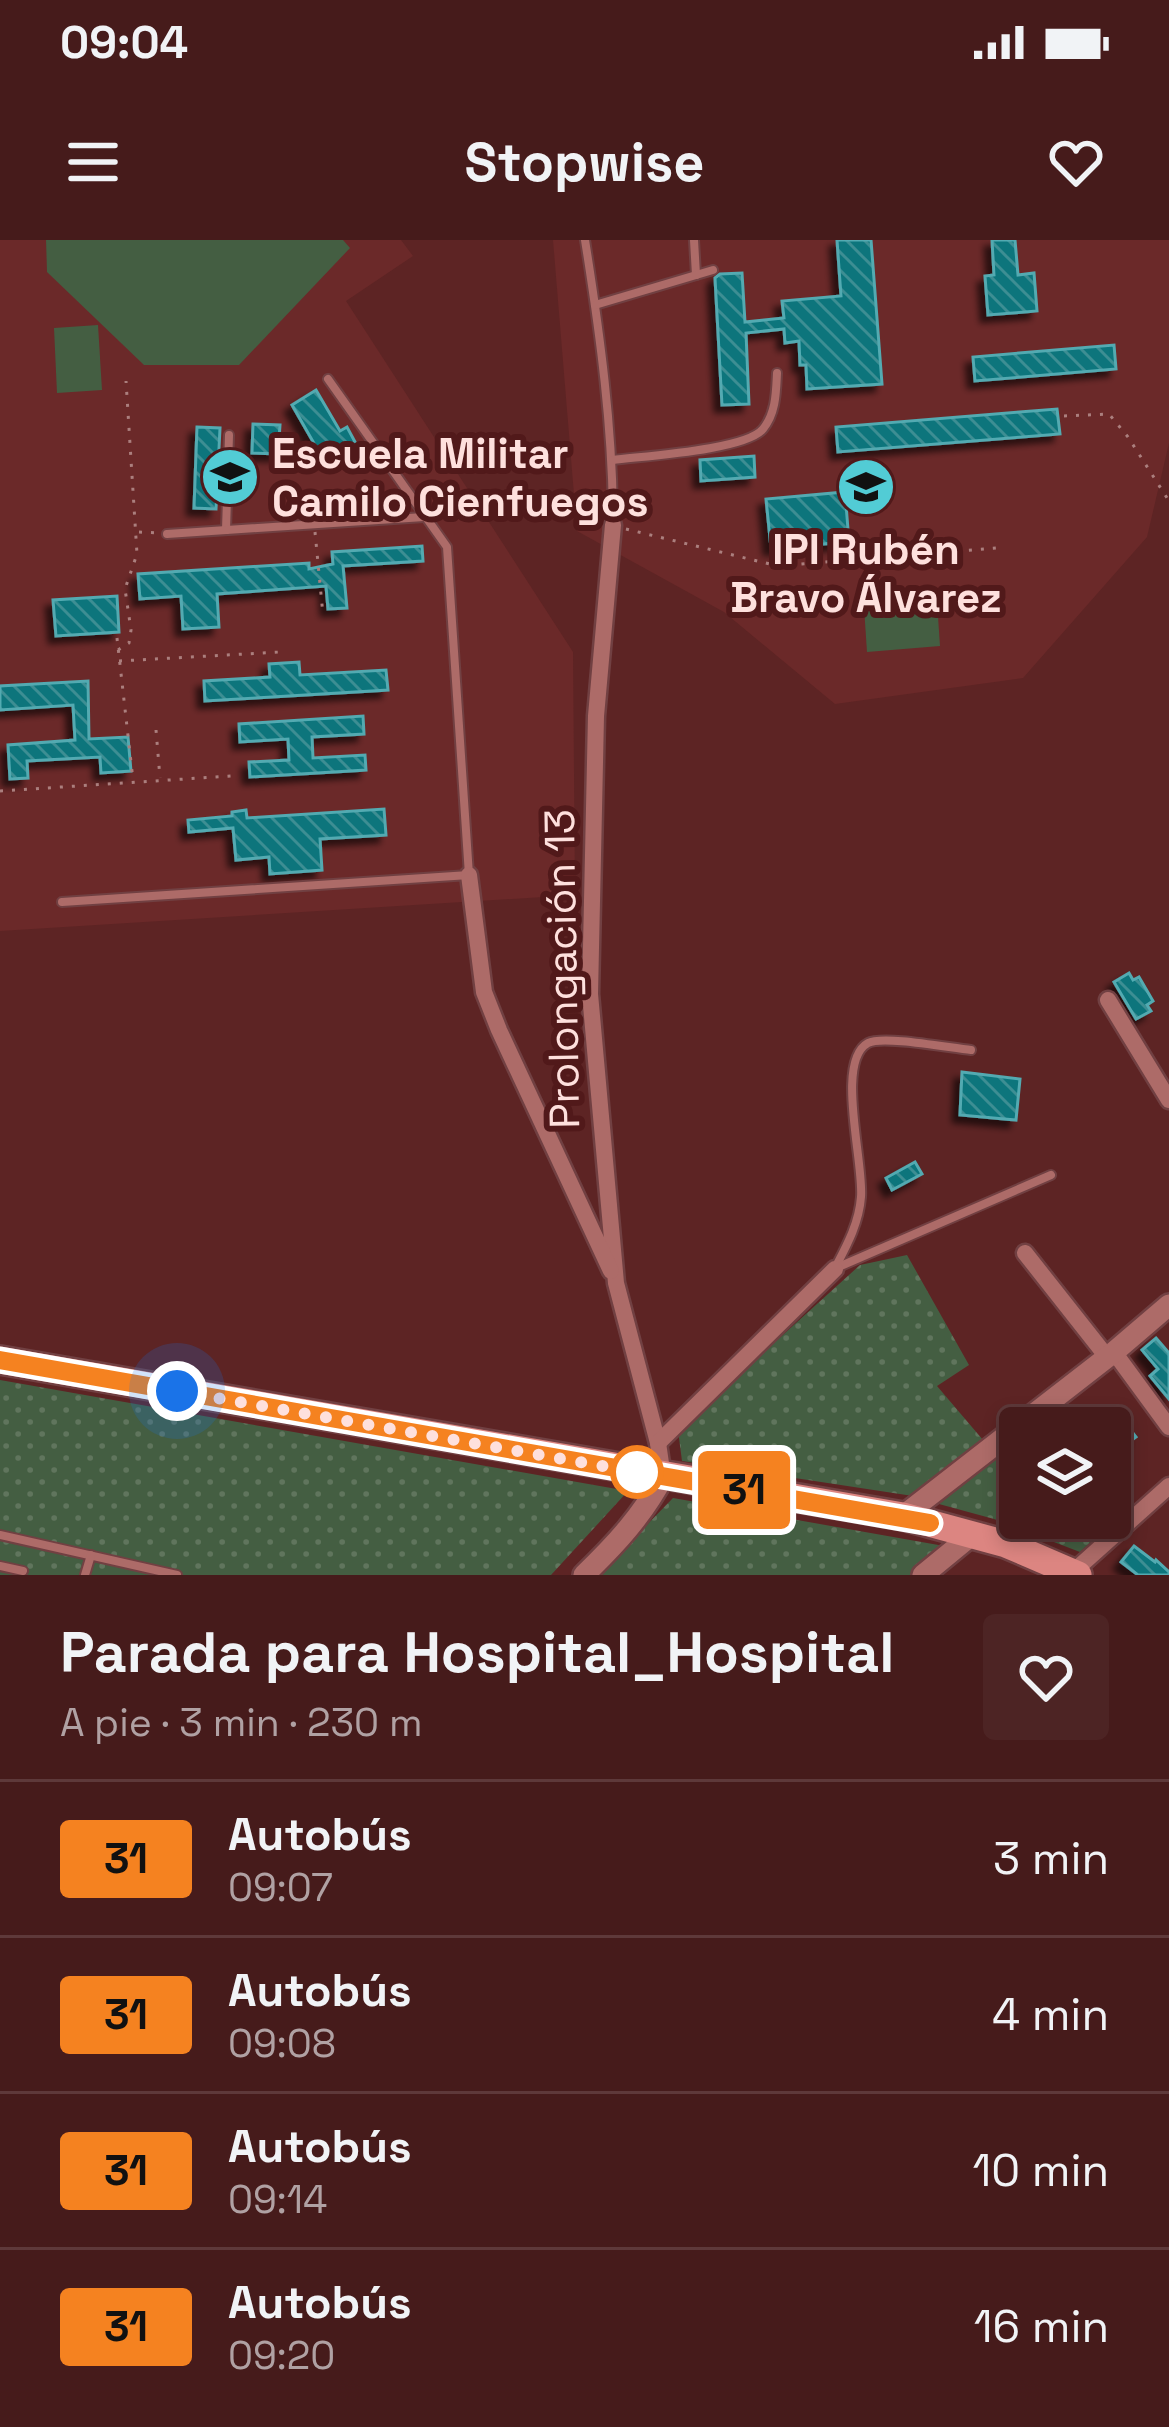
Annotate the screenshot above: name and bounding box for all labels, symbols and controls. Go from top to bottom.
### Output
text: 09:04 [60,14,188,71]
text: Stopwise [465,128,704,197]
icon: menu [60,129,126,195]
icon: heart [1043,129,1109,195]
place label: Escuela Militar Camilo Cienfuegos [272,427,649,528]
school or university icon: Escuela Militar Camilo Cienfuegos [199,446,261,508]
school or university icon: IPI Rubén Bravo Álvarez [835,456,897,518]
place label: IPI Rubén Bravo Álvarez [730,523,1002,624]
street label: Prolongación 13 [533,809,591,1129]
your location [147,1361,207,1421]
map controls [999,1407,1131,1539]
button: layers [999,1407,1131,1539]
unlabelled marker [612,1447,662,1497]
line badge: 31 [690,1451,798,1529]
text: 31 [722,1463,766,1516]
button: heart [983,1614,1109,1740]
text: Parada para Hospital_Hospital [60,1616,894,1689]
text: A pie · 3 min · 230 m [60,1698,423,1747]
text: Autobús [228,1806,412,1863]
text: 3 min [993,1830,1109,1887]
text: 31 [104,1832,148,1885]
text: 09:07 [228,1863,333,1912]
text: Autobús [228,1962,412,2019]
text: 4 min [992,1986,1109,2043]
text: 31 [104,1988,148,2041]
text: 09:08 [228,2019,336,2068]
text: Autobús [228,2118,412,2175]
text: 10 min [972,2142,1109,2199]
text: 31 [104,2144,148,2197]
text: 09:14 [228,2175,327,2224]
text: Autobús [228,2274,412,2331]
text: 16 min [974,2298,1109,2355]
text: 31 [104,2300,148,2353]
text: 09:20 [228,2331,335,2380]

